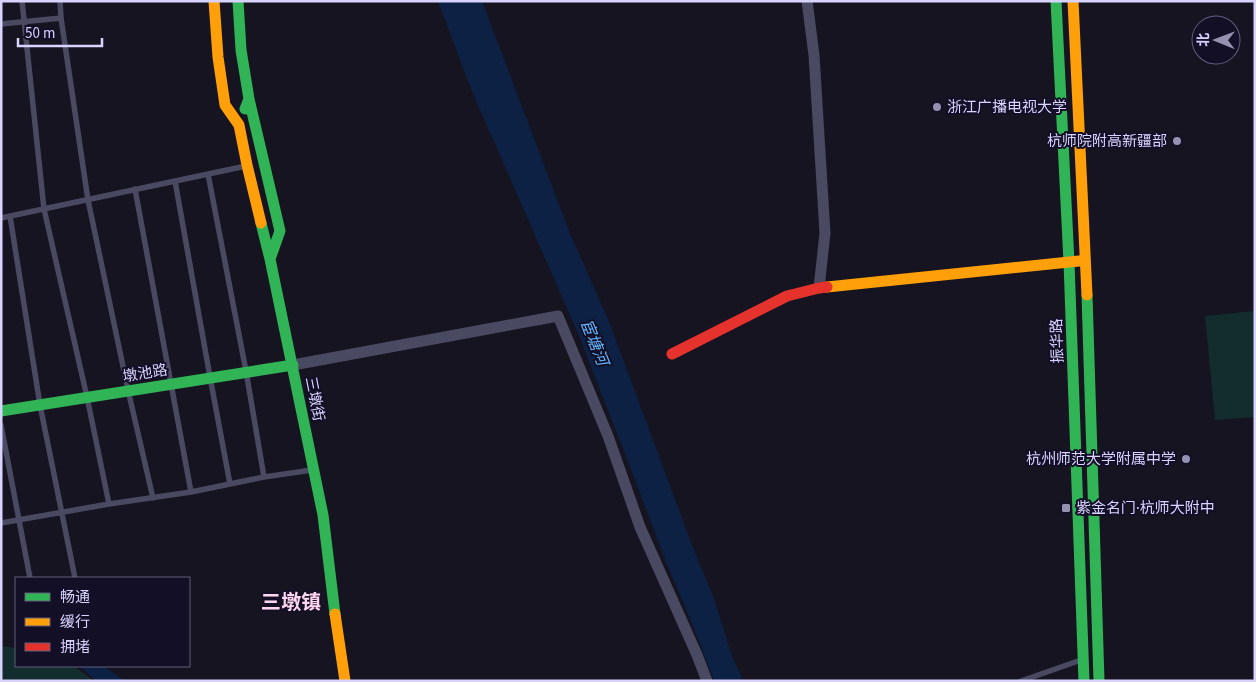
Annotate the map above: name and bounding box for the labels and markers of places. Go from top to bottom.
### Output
place label: 浙江广播电视大学 [947,97,1067,118]
marker: 浙江广播电视大学 [931,101,943,113]
place label: 杭师院附高新疆部 [1047,131,1167,152]
marker: 杭师院附高新疆部 [1171,135,1183,147]
place label: 杭州师范大学附属中学 [1026,449,1176,470]
marker: 杭州师范大学附属中学 [1180,453,1192,465]
place label: 紫金名门·杭师大附中 [1076,498,1215,519]
marker: 紫金名门·杭师大附中 [1060,502,1072,514]

